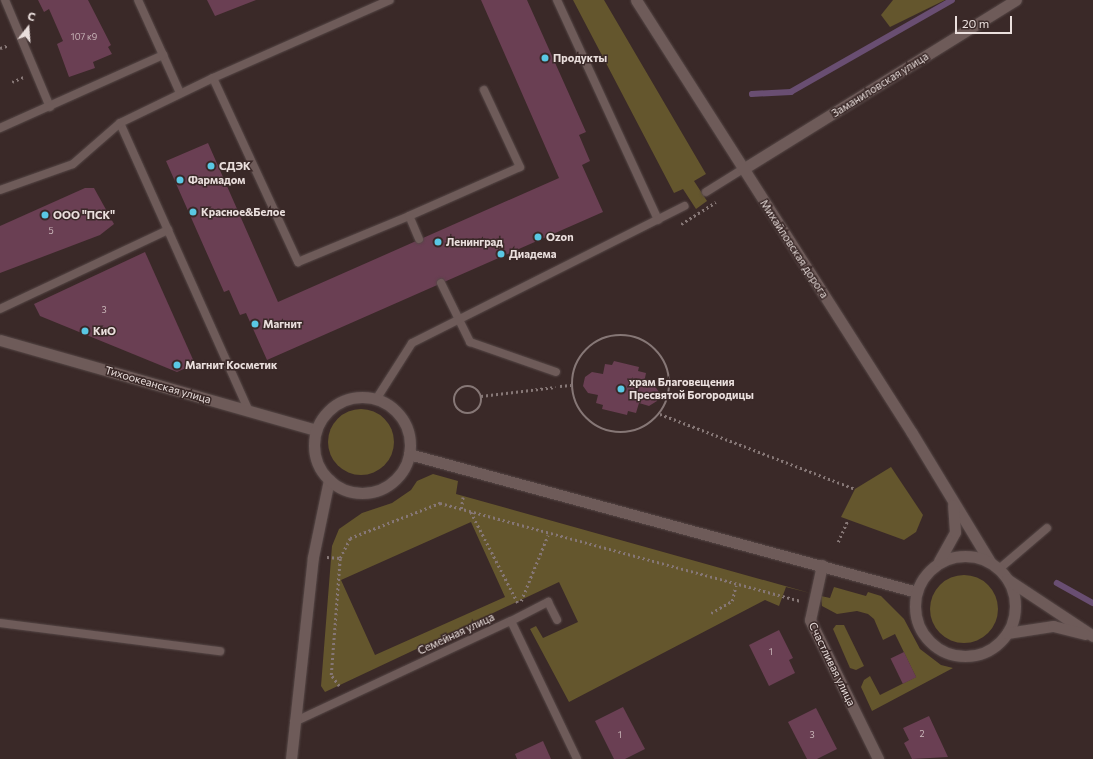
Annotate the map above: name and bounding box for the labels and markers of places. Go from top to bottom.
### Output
place label: Продукты [553,51,607,65]
marker: Продукты [540,53,550,63]
place label: СДЭК [219,159,251,173]
marker: СДЭК [206,161,216,171]
place label: Фармадом [188,173,245,187]
marker: Фармадом [175,175,185,185]
place label: Красное&Белое [201,205,285,219]
marker: Красное&Белое [188,207,198,217]
place label: ООО "ПСК" [53,208,115,222]
marker: ООО "ПСК" [40,210,50,220]
place label: Ozon [546,230,574,244]
marker: Ozon [533,232,543,242]
place label: Ленинград [446,235,503,249]
marker: Ленинград [433,237,443,247]
place label: Диадема [509,247,556,261]
marker: Диадема [496,249,506,259]
place label: Магнит [263,317,302,331]
marker: Магнит [250,319,260,329]
place label: КиО [93,324,116,338]
marker: КиО [80,326,90,336]
place label: Магнит Косметик [185,358,277,372]
marker: Магнит Косметик [172,360,182,370]
place label: храм Благовещения Пресвятой Богородицы [629,376,754,402]
marker: храм Благовещения Пресвятой Богородицы [616,384,626,394]

